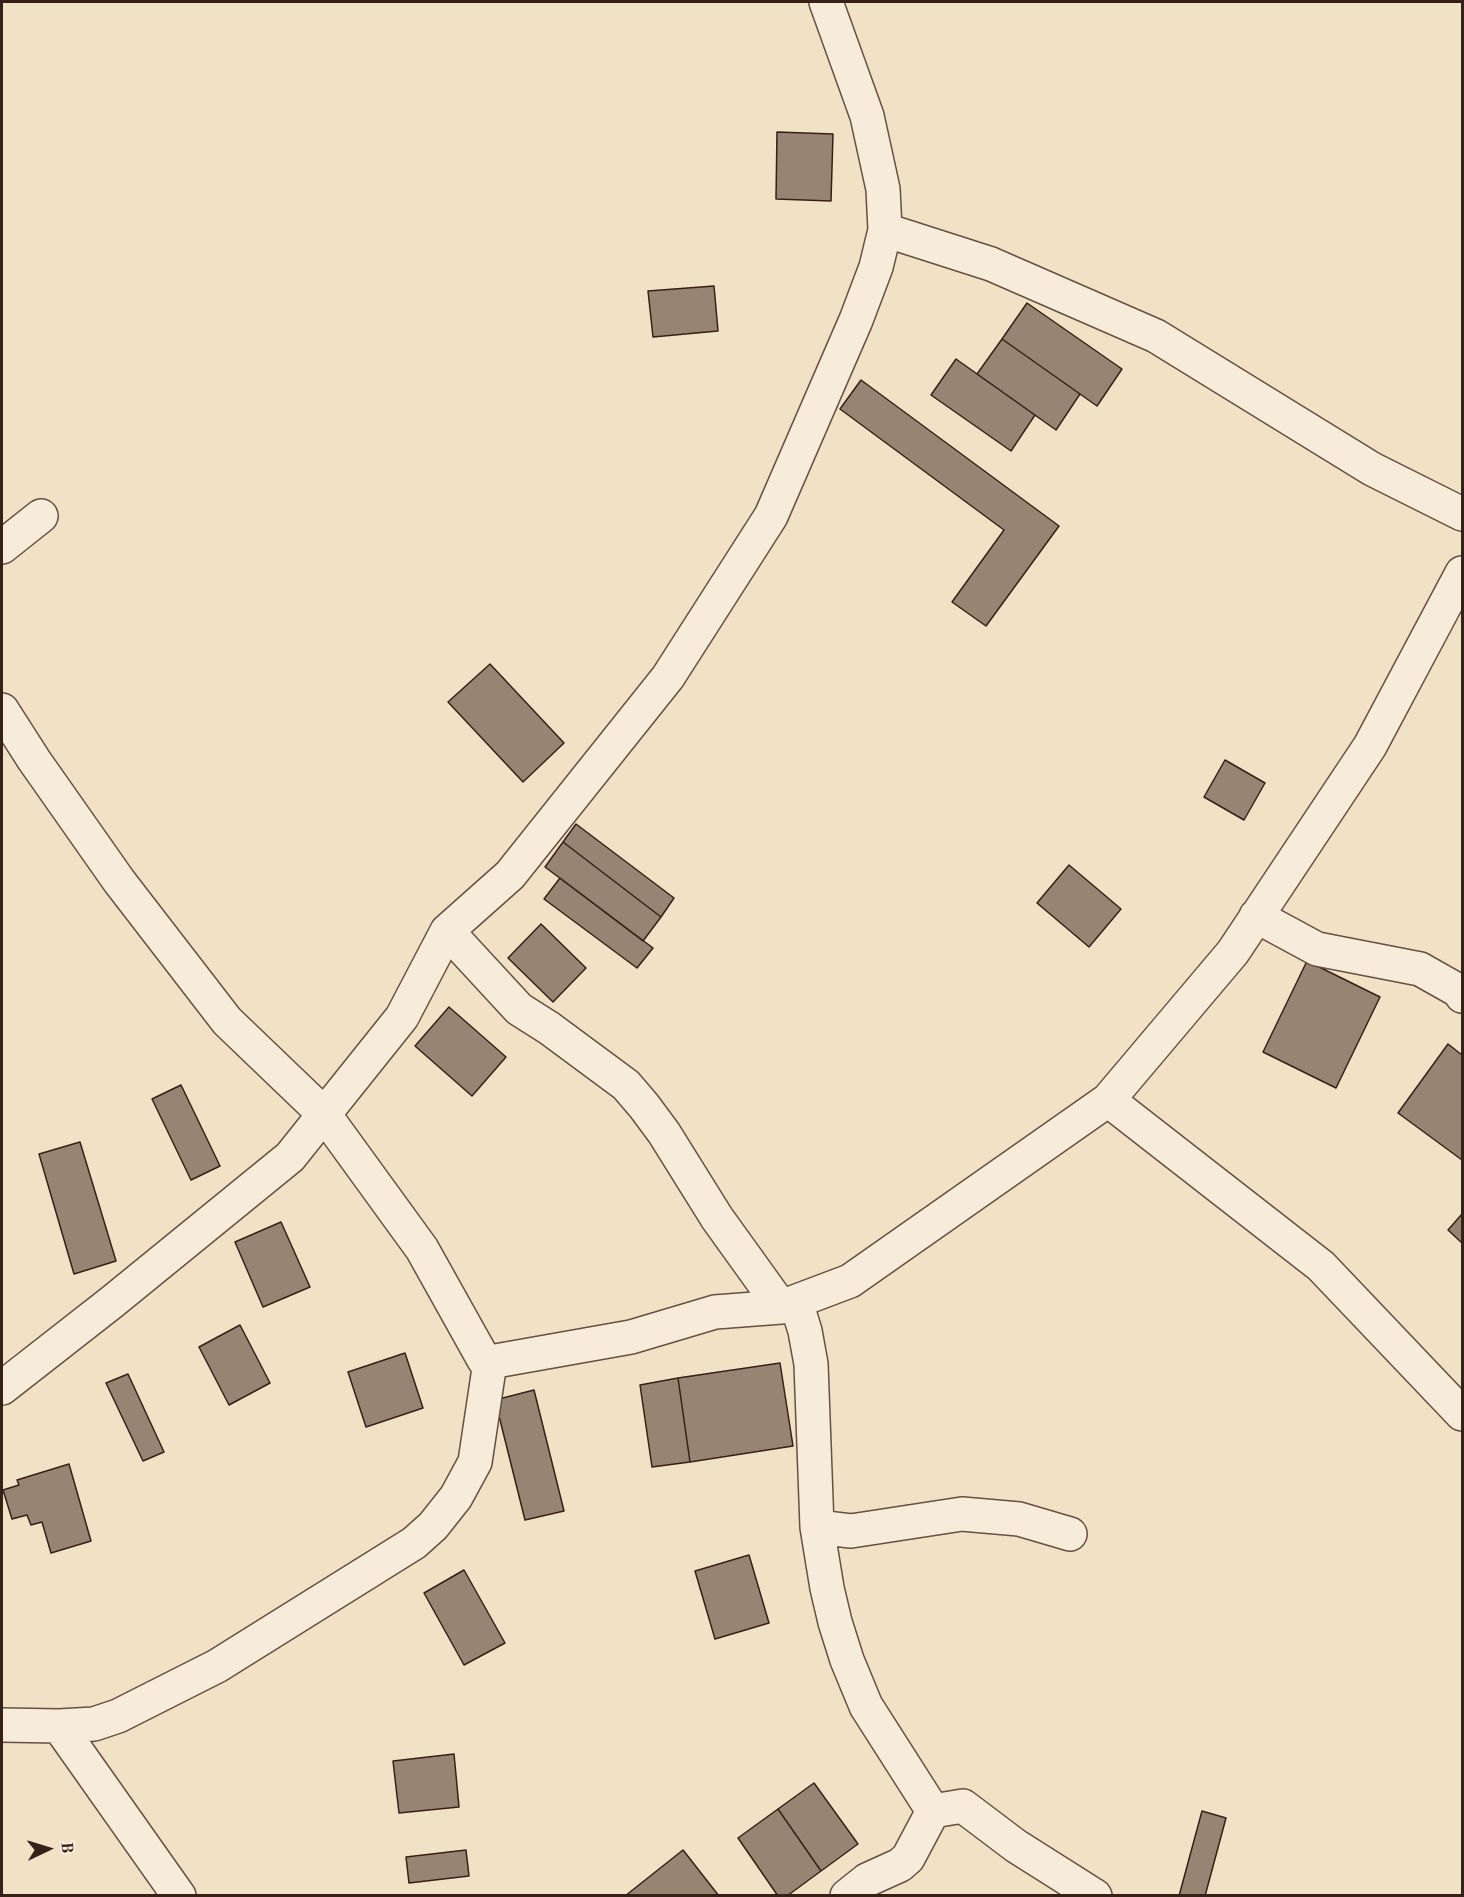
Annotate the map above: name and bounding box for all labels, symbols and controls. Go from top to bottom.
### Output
north arrow [18,1819,78,1879]
text: B [58,1842,74,1854]

